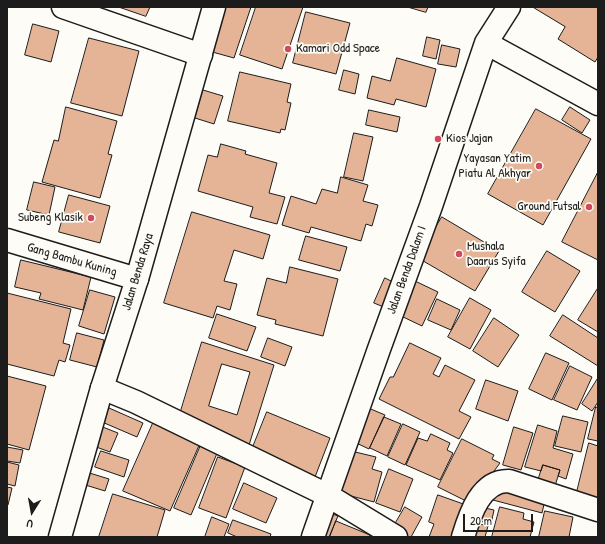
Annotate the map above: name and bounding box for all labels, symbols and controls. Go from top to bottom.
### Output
place label: Kamari Odd Space [296,41,380,57]
marker: Kamari Odd Space [283,44,293,54]
place label: Kios Jajan [446,131,493,147]
marker: Kios Jajan [433,134,443,144]
place label: Yayasan Yatim Piatu Al Akhyar [458,151,531,182]
marker: Yayasan Yatim Piatu Al Akhyar [534,161,544,171]
place label: Ground Futsal [517,199,581,215]
marker: Ground Futsal [584,202,594,212]
place label: Subeng Klasik [18,210,83,226]
marker: Subeng Klasik [86,213,96,223]
street label: Jalan Benda Dalam I [384,224,430,316]
street label: Jalan Benda Raya [119,232,157,312]
place label: Mushala Daarus Syifa [467,239,526,270]
street label: Gang Bambu Kuning [25,240,119,280]
marker: Mushala Daarus Syifa [454,249,464,259]
north arrow [12,492,52,532]
scale bar [465,506,535,532]
text: 20 m [470,512,492,529]
text: U [25,516,34,531]

